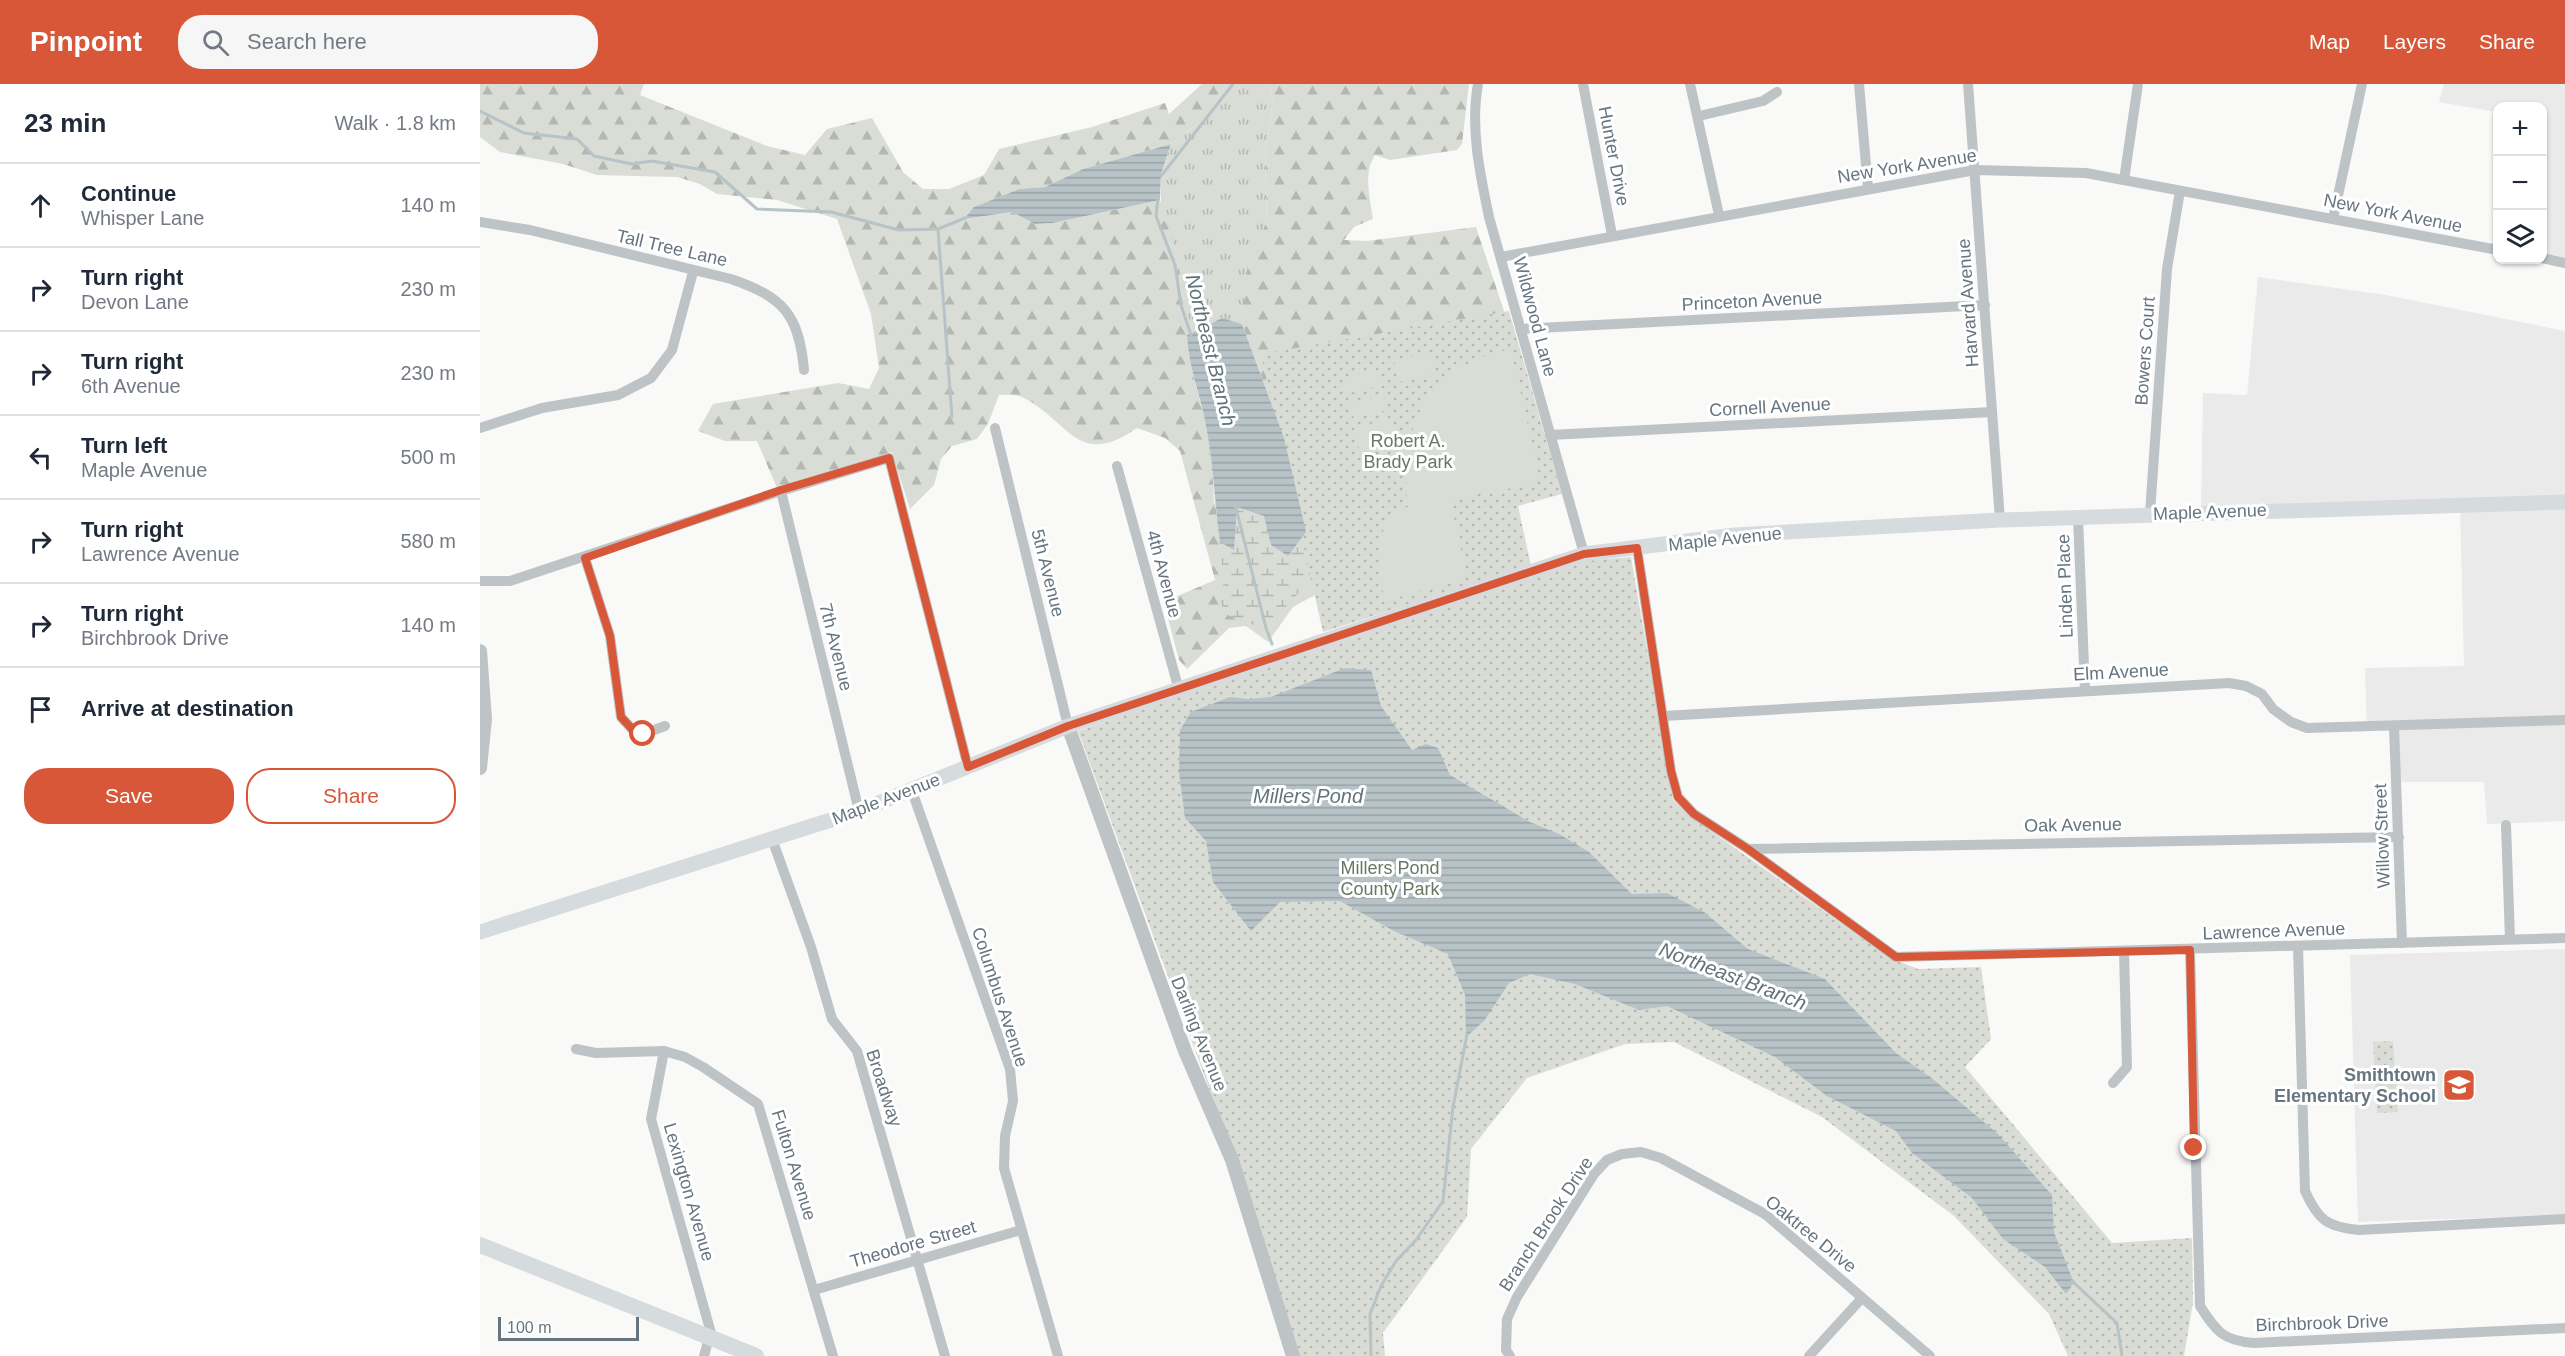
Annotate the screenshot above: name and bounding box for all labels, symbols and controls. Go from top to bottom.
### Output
search box [178,15,598,69]
text: Pinpoint [30,26,142,57]
icon: search [199,26,232,59]
text: Search here [247,29,367,54]
text: Map [2309,30,2350,53]
text: Layers [2383,30,2446,53]
text: Share [2479,30,2535,53]
map controls [2493,102,2547,264]
button: + [2493,102,2547,156]
street label: Hunter Drive [1595,105,1633,207]
text: 23 min [24,108,106,138]
text: Walk · 1.8 km [335,112,456,134]
street label: New York Avenue [1836,145,1978,187]
button: − [2493,156,2547,210]
text: Continue [81,181,176,206]
icon: ahead [24,189,57,222]
street label: New York Avenue [2322,190,2464,236]
text: 140 m [400,194,456,216]
text: Whisper Lane [81,207,204,229]
button: layers [2493,210,2547,264]
street label: Tall Tree Lane [615,226,729,270]
street label: Harvard Avenue [1954,238,1982,368]
street label: Wildwood Lane [1509,255,1561,379]
text: Turn right [81,265,183,290]
water label: Northeast Branch [1182,272,1240,428]
icon: right [24,273,57,306]
text: 230 m [400,278,456,300]
street label: Princeton Avenue [1681,287,1823,315]
text: Devon Lane [81,291,189,313]
street label: Bowers Court [2131,296,2159,406]
text: Turn right [81,349,183,374]
icon: right [24,357,57,390]
text: 230 m [400,362,456,384]
text: 6th Avenue [81,375,181,397]
street label: Cornell Avenue [1709,394,1831,420]
park label: Robert A. Brady Park [1363,431,1454,472]
text: Turn left [81,433,167,458]
icon: left [24,441,57,474]
text: 500 m [400,446,456,468]
text: Maple Avenue [81,459,207,481]
street label: Maple Avenue [2153,500,2267,524]
text: Turn right [81,517,183,542]
street label: Maple Avenue [1667,523,1783,555]
icon: right [24,525,57,558]
street label: 5th Avenue [1027,527,1069,619]
street label: 4th Avenue [1143,528,1185,620]
text: 580 m [400,530,456,552]
street label: Linden Place [2053,534,2077,638]
text: Lawrence Avenue [81,543,240,565]
text: Turn right [81,601,183,626]
street label: 7th Avenue [815,601,857,693]
icon: right [24,609,57,642]
text: 140 m [400,614,456,636]
text: Birchbrook Drive [81,627,229,649]
street label: Elm Avenue [2073,660,2169,684]
icon: arrive [24,693,57,726]
text: Arrive at destination [81,696,294,721]
route start [629,720,655,746]
button: Save [24,768,234,824]
button: Share [246,768,456,824]
street label: Maple Avenue [829,769,943,829]
street label: Willow Street [2370,783,2394,889]
water label: Millers Pond [1253,785,1364,807]
street label: Oak Avenue [2024,814,2122,836]
park label: Millers Pond County Park [1340,858,1441,899]
street label: Lawrence Avenue [2202,919,2346,943]
street label: Columbus Avenue [968,925,1032,1069]
water label: Northeast Branch [1656,938,1810,1014]
street label: Darling Avenue [1167,974,1231,1094]
street label: Broadway [862,1047,906,1129]
place label: Smithtown Elementary School [2274,1065,2436,1106]
school or university icon: Smithtown Elementary School [2441,1067,2477,1103]
street label: Fulton Avenue [768,1107,820,1223]
street label: Lexington Avenue [660,1121,718,1263]
route end [2180,1134,2206,1160]
street label: Branch Brook Drive [1495,1153,1597,1295]
street label: Oaktree Drive [1762,1191,1860,1277]
street label: Theodore Street [848,1216,978,1272]
street label: Birchbrook Drive [2255,1311,2389,1335]
scale bar [498,1314,639,1342]
text: 100 m [507,1319,551,1336]

